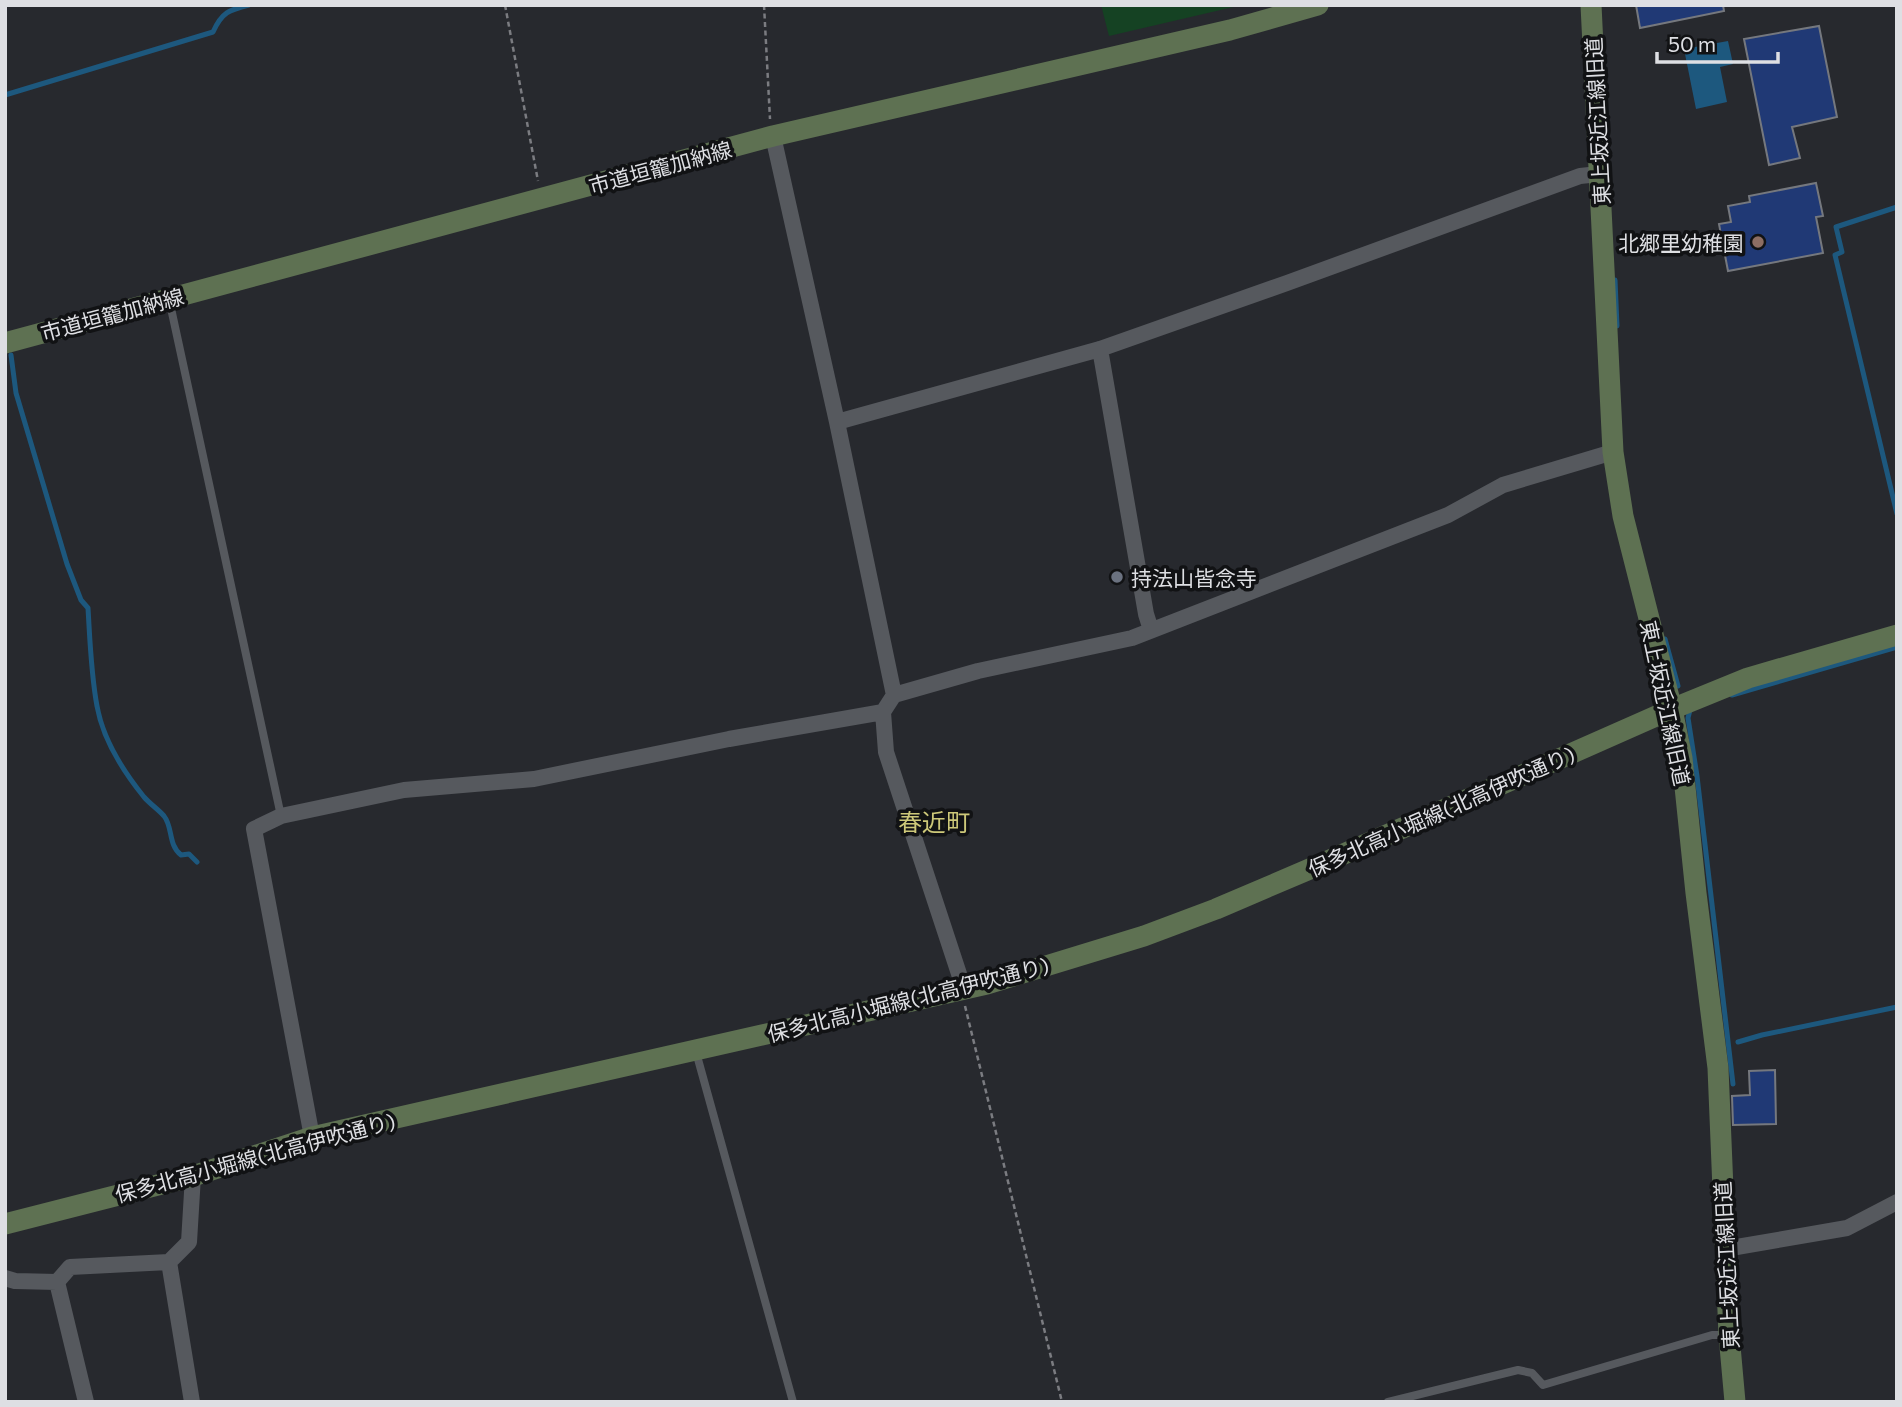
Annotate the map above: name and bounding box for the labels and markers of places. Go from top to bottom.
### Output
place label: 北郷里幼稚園 [1618,230,1744,255]
marker: 北郷里幼稚園 [1750,234,1766,250]
place label: 持法山皆念寺 [1131,565,1257,590]
marker: 持法山皆念寺 [1109,569,1125,585]

